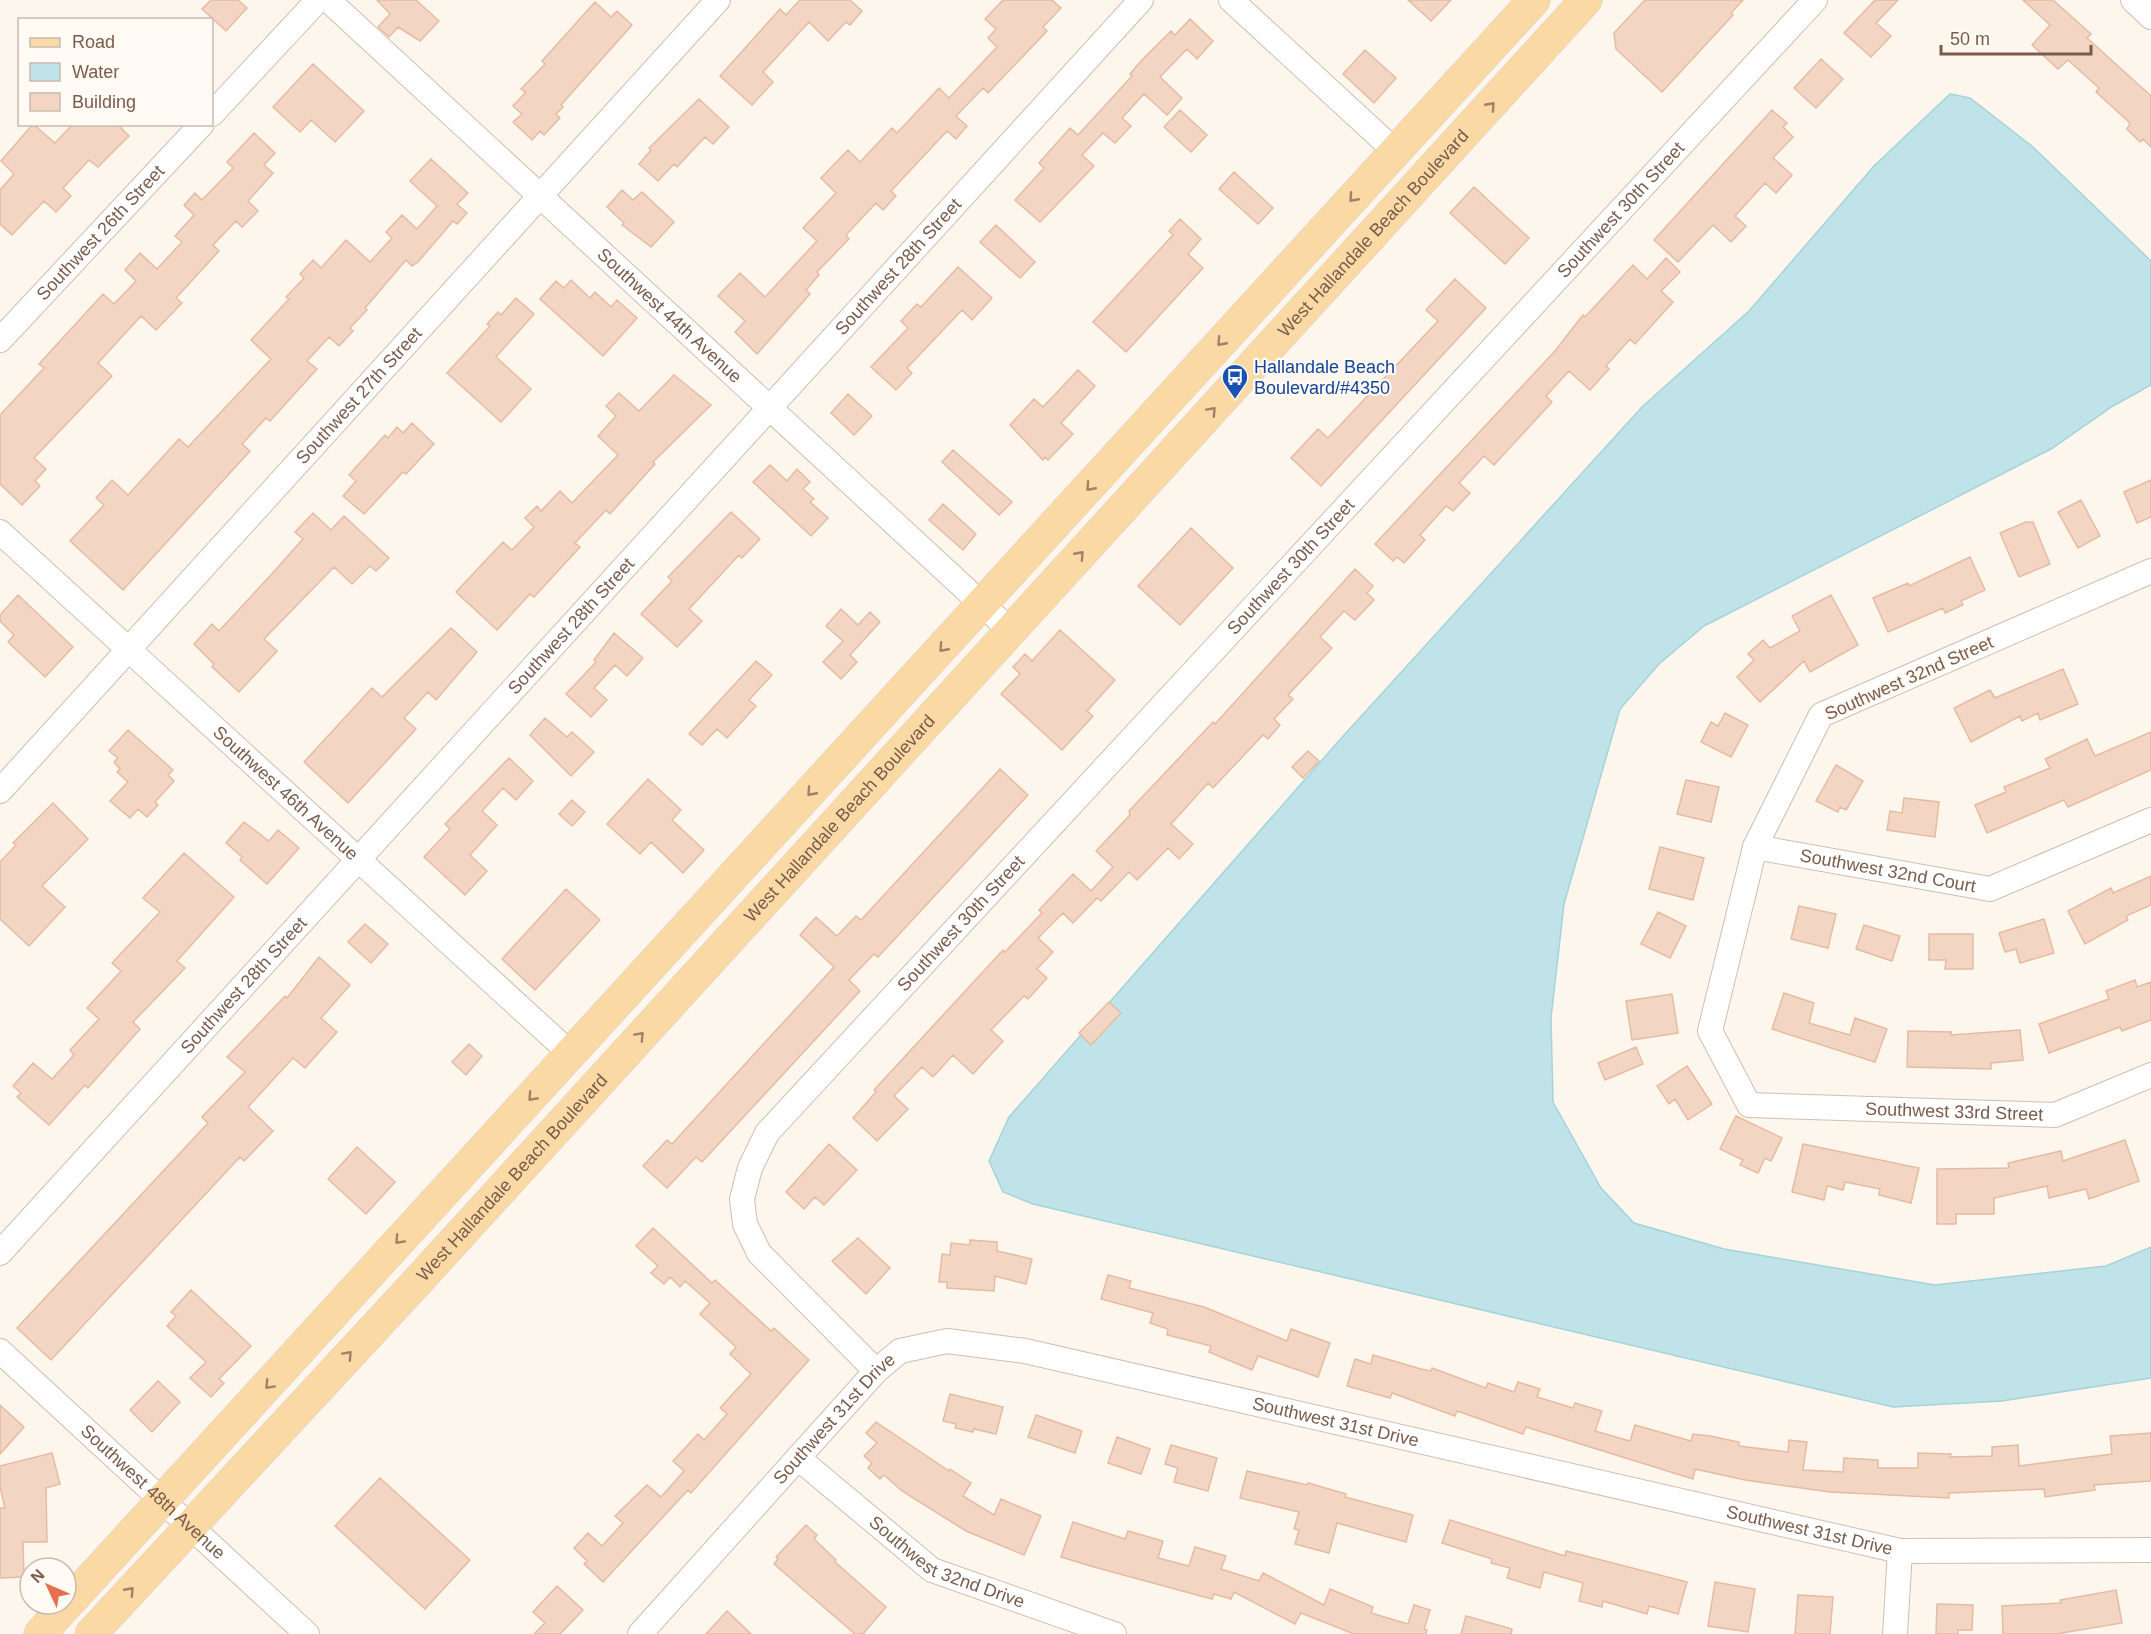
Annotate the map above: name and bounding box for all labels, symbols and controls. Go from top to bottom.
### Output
legend [18,18,213,126]
scale bar [1941,18,2091,56]
text: 50 m [1950,29,1990,49]
text: Road [72,32,115,52]
text: Water [72,62,119,82]
text: Building [72,92,136,112]
one-way arrow [1483,102,1494,113]
street label: West Hallandale Beach Boulevard [1274,126,1473,341]
street label: Southwest 30th Street [1553,138,1688,282]
street label: Southwest 26th Street [33,161,168,304]
one-way arrow [1349,191,1360,202]
street label: Southwest 28th Street [831,194,965,339]
street label: Southwest 44th Avenue [593,244,746,387]
street label: Southwest 27th Street [292,323,426,468]
one-way arrow [1218,335,1229,346]
place label: Hallandale Beach Boulevard/#4350 [1254,357,1395,398]
bus stop icon: Hallandale Beach Boulevard/#4350 [1220,362,1250,400]
one-way arrow [1205,408,1216,418]
one-way arrow [1086,480,1097,490]
street label: Southwest 30th Street [1223,495,1358,638]
one-way arrow [1073,551,1084,562]
street label: Southwest 28th Street [504,554,638,698]
street label: Southwest 32nd Street [1822,632,1996,724]
one-way arrow [939,641,950,652]
street label: West Hallandale Beach Boulevard [740,711,939,926]
street label: Southwest 46th Avenue [209,722,362,864]
one-way arrow [807,785,818,796]
street label: Southwest 32nd Court [1798,845,1977,896]
street label: Southwest 30th Street [893,852,1028,995]
street label: Southwest 28th Street [177,913,311,1058]
one-way arrow [633,1032,644,1042]
street label: West Hallandale Beach Boulevard [413,1070,612,1285]
one-way arrow [528,1090,539,1101]
street label: Southwest 33rd Street [1865,1099,2044,1125]
one-way arrow [396,1233,407,1244]
street label: Southwest 31st Drive [769,1349,899,1488]
one-way arrow [341,1352,352,1362]
one-way arrow [265,1379,276,1389]
street label: Southwest 31st Drive [1251,1393,1421,1451]
street label: Southwest 48th Avenue [77,1421,229,1563]
street label: Southwest 31st Drive [1724,1502,1895,1559]
street label: Southwest 32nd Drive [865,1512,1027,1612]
north arrow [18,1556,78,1616]
text: N [27,1566,48,1586]
one-way arrow [123,1587,134,1597]

